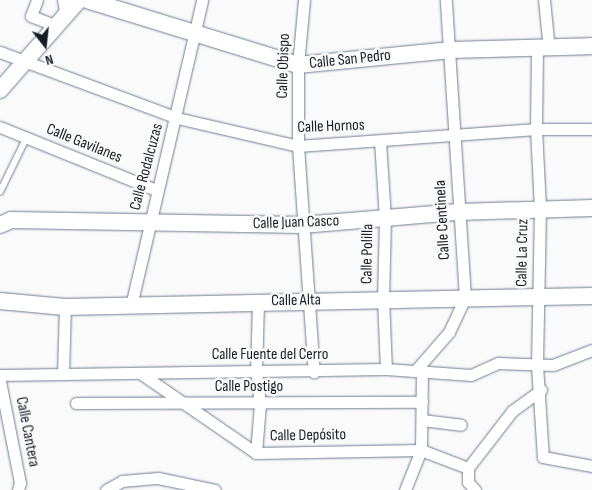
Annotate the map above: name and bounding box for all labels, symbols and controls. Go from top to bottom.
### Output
north arrow [20,20,70,70]
street label: Calle Obispo [273,33,295,99]
street label: Calle San Pedro [308,46,392,74]
text: N [43,51,55,69]
street label: Calle Hornos [297,116,365,138]
street label: Calle Gavilanes [43,120,125,168]
street label: Calle Rodalcuzas [126,122,168,212]
street label: Calle Centinela [431,180,455,260]
street label: Calle Juan Casco [252,212,340,234]
street label: Calle La Cruz [513,219,533,287]
street label: Calle Polilla [358,224,378,284]
street label: Calle Alta [271,291,321,311]
street label: Calle Fuente del Cerro [212,345,328,365]
street label: Calle Postigo [215,377,283,397]
street label: Calle Cantera [11,395,43,469]
street label: Calle Depósito [270,426,346,446]

